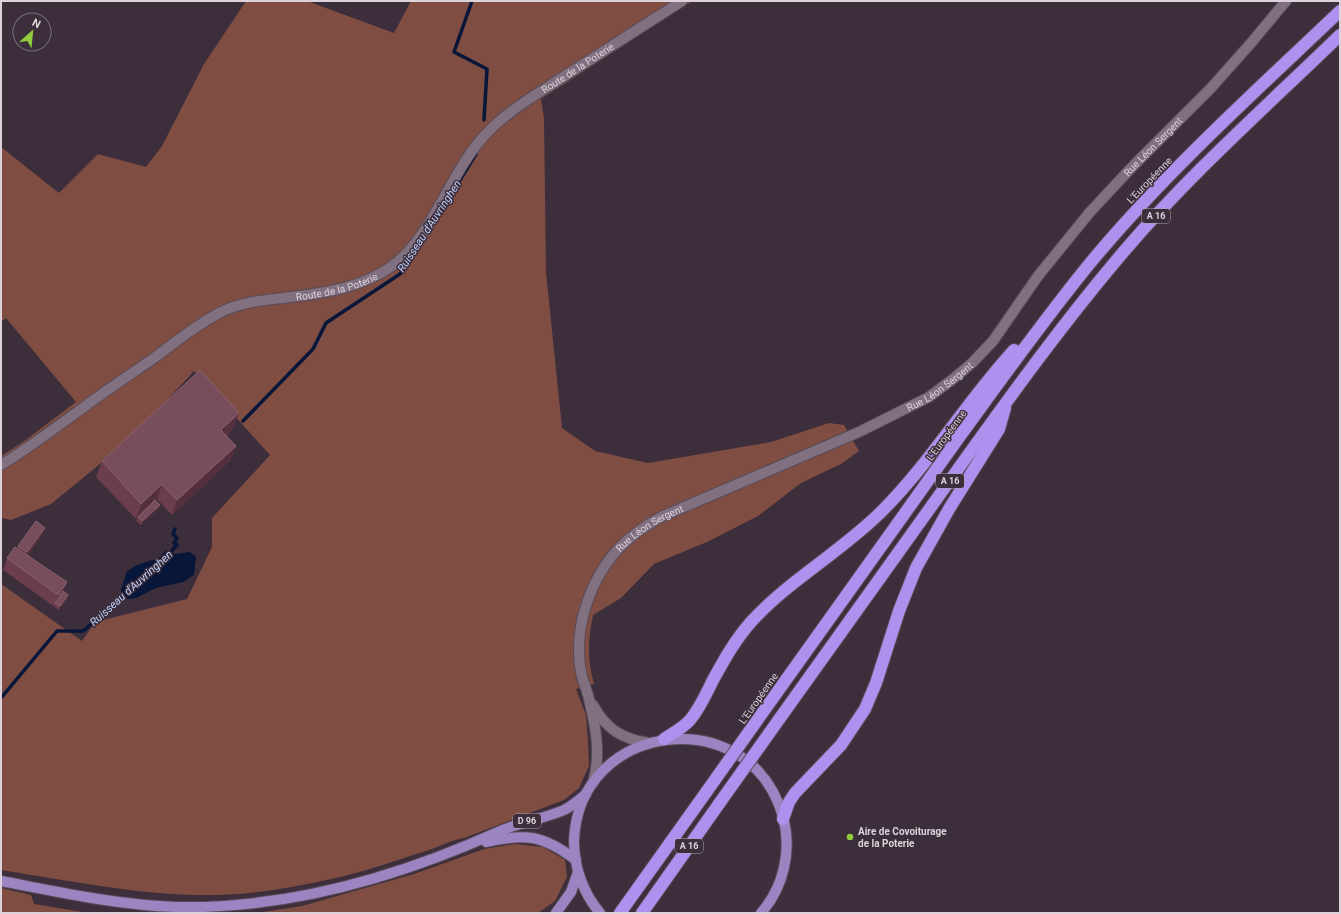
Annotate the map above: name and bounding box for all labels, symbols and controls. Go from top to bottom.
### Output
north arrow [12,12,52,52]
text: N [30,16,43,31]
street label: Route de la Poterie [539,41,616,96]
street label: Rue Léon Sergent [1122,115,1185,178]
street label: L'Européenne [1125,155,1174,206]
water label: Ruisseau d'Auvringhen [395,178,464,275]
road number: A 16 [1142,209,1170,223]
street label: Route de la Poterie [295,271,379,302]
street label: Rue Léon Sergent [905,360,975,413]
street label: L'Européenne [924,408,968,463]
road number: A 16 [936,474,964,488]
street label: Rue Léon Sergent [614,503,685,554]
water label: Ruisseau d'Auvringhen [87,548,175,629]
street label: L'Européenne [737,671,780,726]
road number: D 96 [513,814,541,828]
place label: Aire de Covoiturage de la Poterie [858,826,947,849]
marker: Aire de Covoiturage de la Poterie [845,832,855,842]
road number: A 16 [675,839,703,853]

